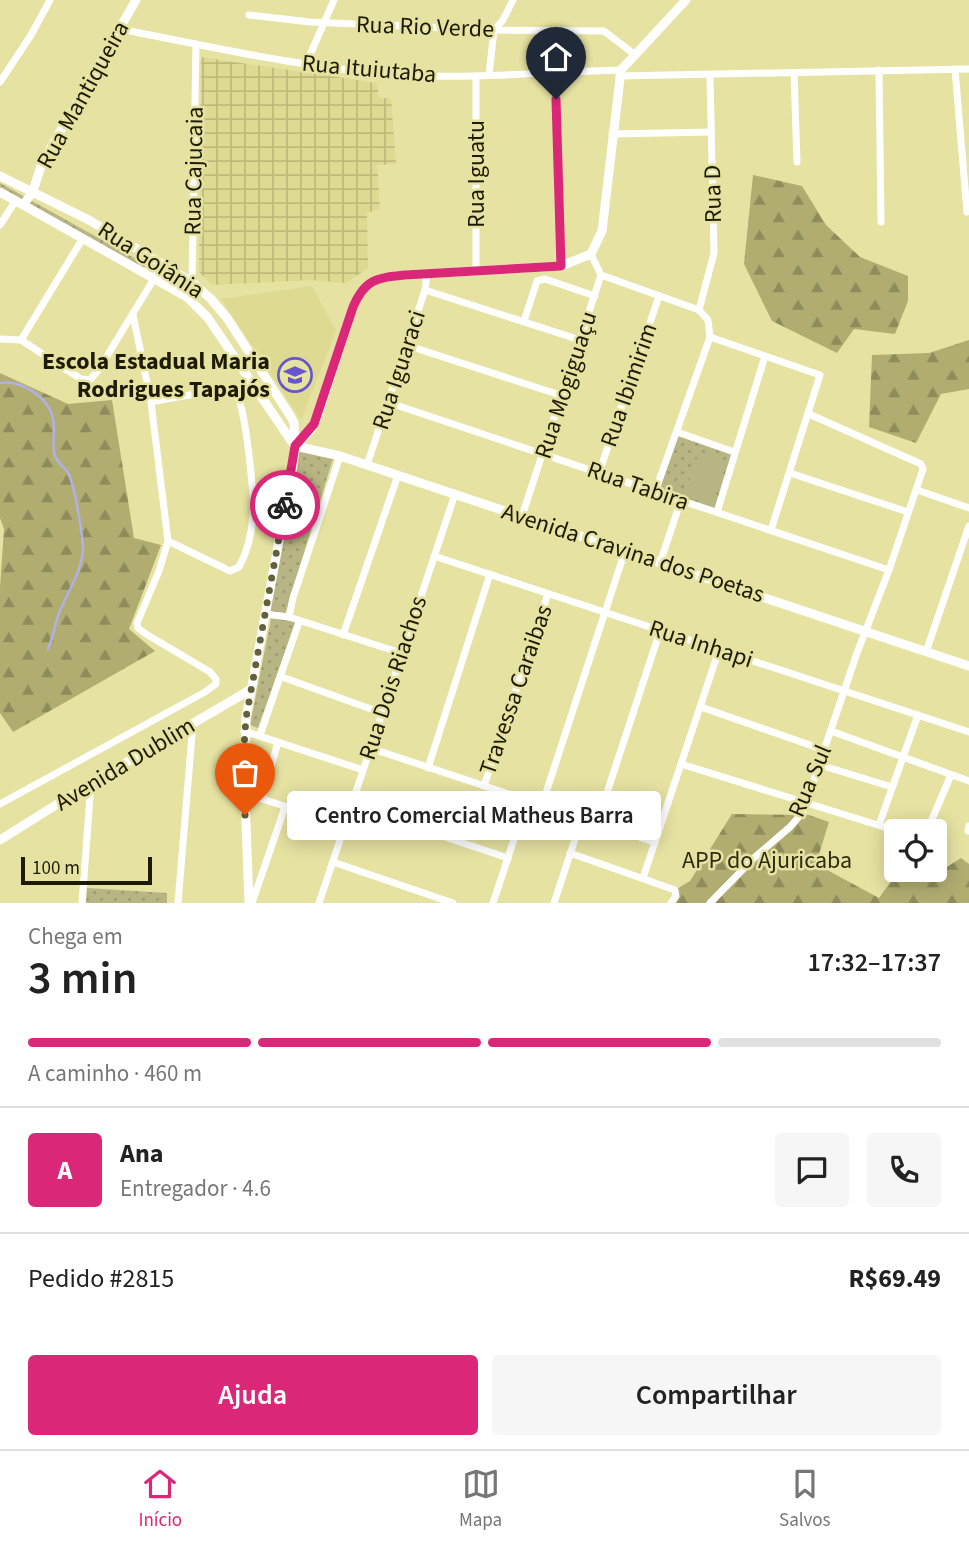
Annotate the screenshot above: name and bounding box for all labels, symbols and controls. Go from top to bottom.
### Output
street label: Rua Rio Verde [355,7,495,47]
street label: Rua Mantiqueira [28,15,138,175]
pin [526,27,586,99]
icon: home [537,38,575,76]
street label: Rua Ituiutaba [300,46,438,92]
street label: Rua Cajucaia [175,106,213,236]
street label: Rua Iguatu [459,120,494,228]
street label: Rua D [695,165,731,223]
street label: Rua Goiânia [91,212,211,308]
street label: Rua Iguaraci [363,306,435,434]
street label: Rua Mogiguaçu [526,307,606,463]
street label: Rua Ibimirim [591,318,667,452]
place label: Escola Estadual Maria Rodrigues Tapajós [42,344,270,407]
school or university icon: Escola Estadual Maria Rodrigues Tapajós [276,356,314,394]
street label: Rua Tabira [582,452,694,520]
courier [250,470,320,540]
icon: bike [266,486,304,524]
street label: Avenida Cravina dos Poetas [497,494,769,612]
street label: Rua Dois Riachos [350,591,436,765]
street label: Travessa Caraibas [470,600,562,780]
street label: Rua Inhapi [645,611,757,677]
street label: Avenida Dublim [48,708,202,820]
street label: Rua Sul [779,739,841,823]
pin [215,743,275,815]
icon: bag [226,754,264,792]
callout: Centro Comercial Matheus Barra [287,790,662,840]
text: Centro Comercial Matheus Barra [314,799,634,832]
map controls [884,819,947,882]
button: locate [884,819,947,882]
park label: APP do Ajuricaba [682,843,852,878]
scale bar [21,854,152,886]
text: 100 m [32,855,80,882]
text: Chega em [28,920,123,953]
text: 17:32–17:37 [808,944,941,981]
text: 3 min [28,946,137,1011]
text: A caminho · 460 m [28,1057,202,1090]
button: chat [775,1133,849,1207]
button: phone [867,1133,941,1207]
text: Ana [120,1135,163,1172]
text: A [58,1152,72,1189]
text: Entregador · 4.6 [120,1172,271,1205]
text: Pedido #2815 [28,1260,174,1297]
text: R$69.49 [849,1260,941,1297]
button: Ajuda [28,1355,478,1435]
button: Compartilhar [492,1355,941,1435]
tab: Início [138,1465,182,1534]
tab: Mapa [459,1465,502,1534]
tab: Salvos [779,1465,831,1534]

